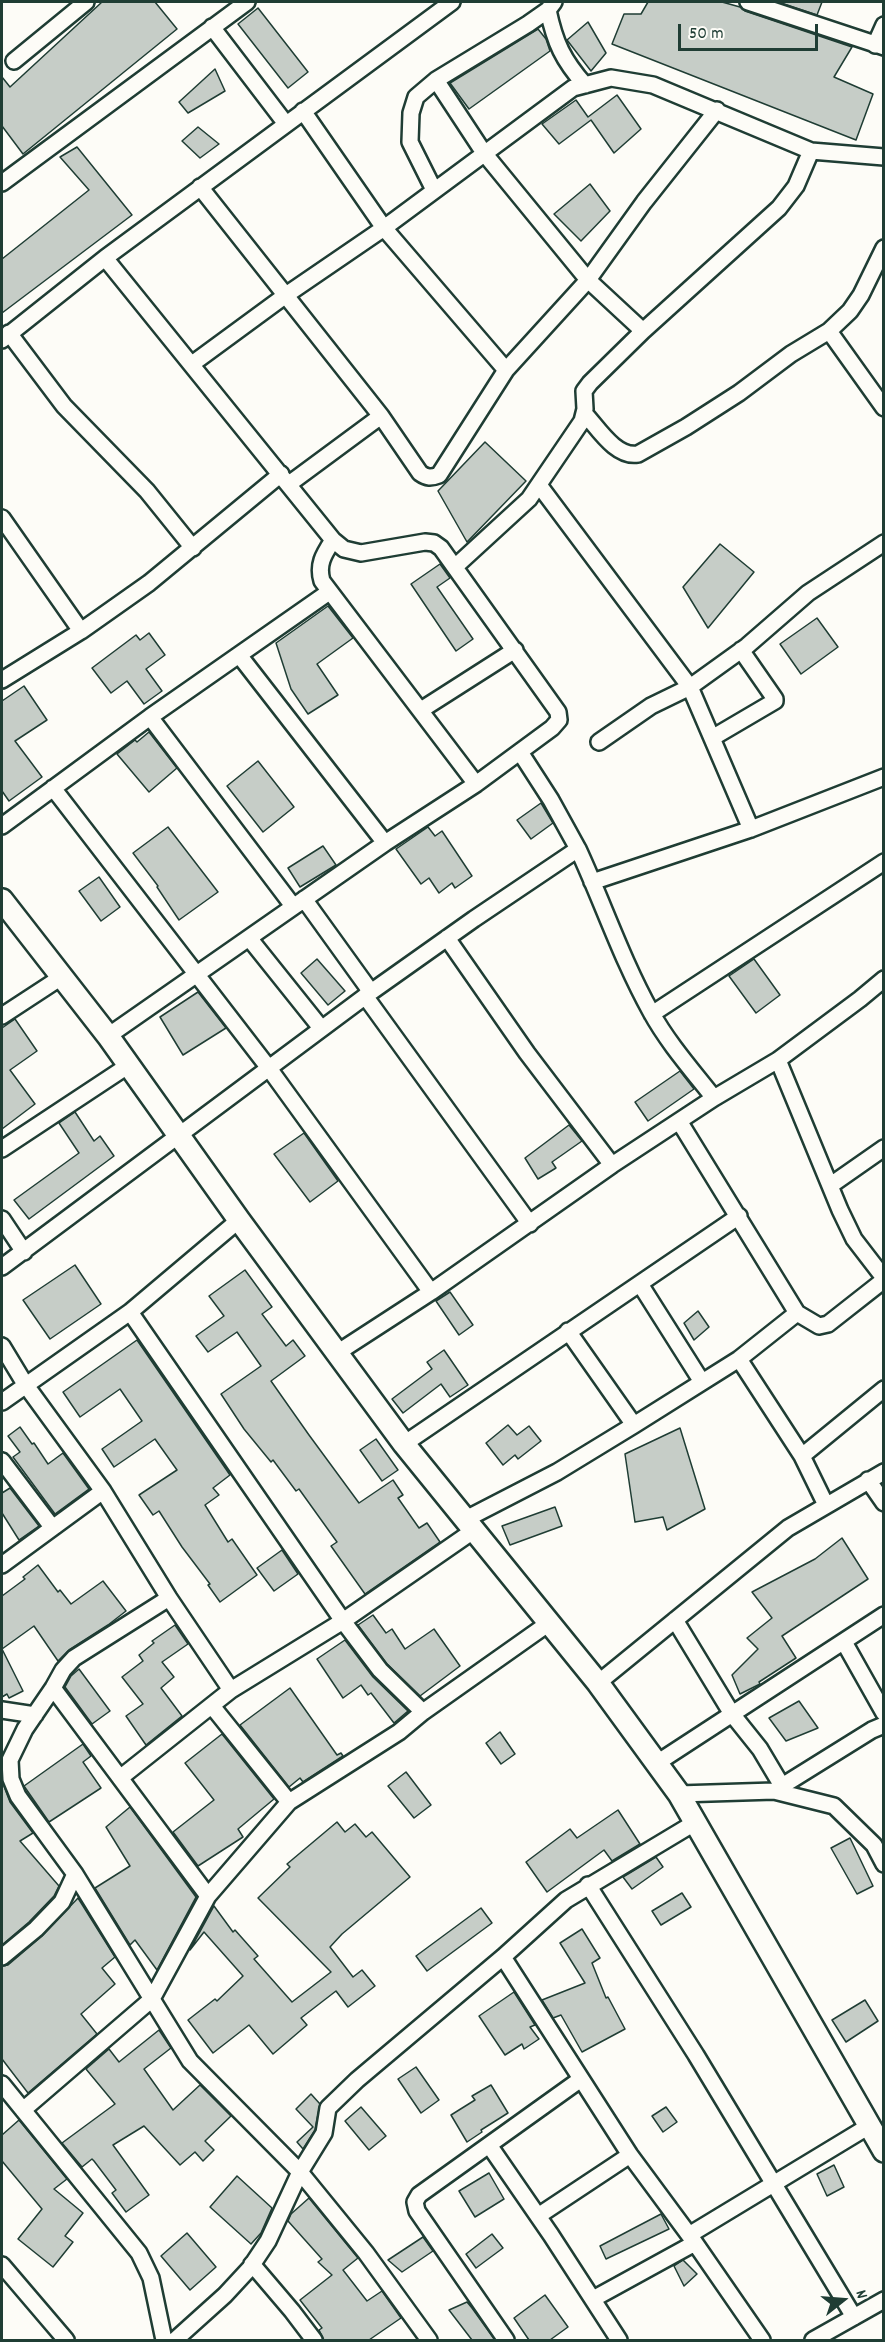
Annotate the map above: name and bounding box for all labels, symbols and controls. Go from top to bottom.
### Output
scale bar [681,12,820,50]
text: 50 m [689,22,724,47]
north arrow [813,2270,873,2330]
text: N [849,2287,873,2302]

